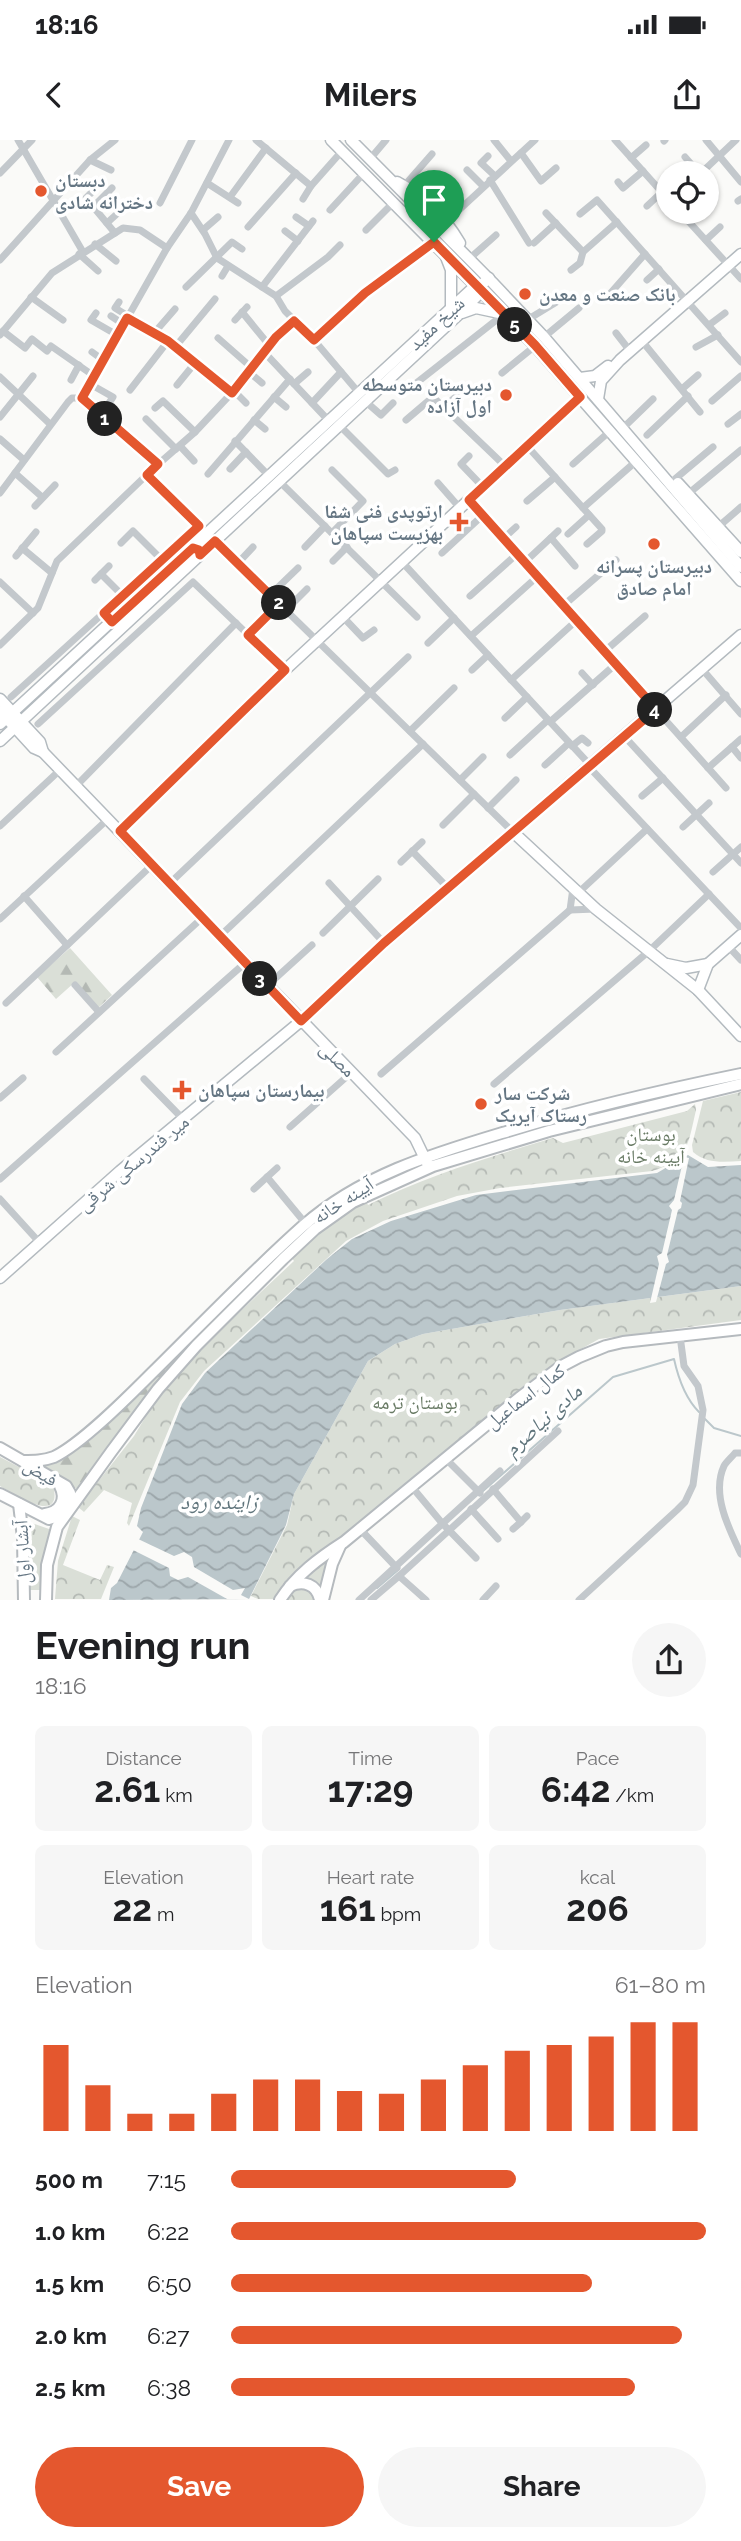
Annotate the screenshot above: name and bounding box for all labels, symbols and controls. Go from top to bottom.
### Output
text: 18:16 [35,10,99,40]
icon: back [35,76,73,114]
text: Milers [324,76,417,113]
icon: share [668,76,706,114]
map controls [656,161,719,224]
button: locate [656,161,719,224]
place label: دبستان دخترانه شادی [55,169,153,214]
pin [404,170,464,242]
icon: arrive [415,181,453,219]
marker: دبستان دخترانه شادی [33,183,49,199]
place label: بانک صنعت و معدن [539,283,676,306]
marker: بانک صنعت و معدن [517,286,533,302]
street label: شیخ مفید [403,292,470,356]
pin: 5 [498,308,532,342]
text: 5 [509,313,520,335]
place label: دبیرستان متوسطه اول آزاده [362,373,492,418]
marker: دبیرستان متوسطه اول آزاده [498,387,514,403]
pin: 1 [88,402,122,436]
text: 1 [100,407,109,429]
place label: ارتوپدی فنی شفا بهزیست سپاهان [324,500,443,545]
marker: ارتوپدی فنی شفا بهزیست سپاهان [449,512,469,532]
marker: دبیرستان پسرانه امام صادق [646,536,662,552]
place label: دبیرستان پسرانه امام صادق [596,555,712,602]
pin: 2 [262,586,296,620]
text: 2 [273,591,284,613]
pin: 4 [638,692,672,728]
text: 4 [649,698,660,720]
pin: 3 [243,962,278,996]
text: 3 [254,967,265,989]
street label: مصلی [315,1037,360,1082]
place label: بیمارستان سپاهان [198,1079,325,1102]
marker: بیمارستان سپاهان [172,1080,192,1100]
place label: شرکت سار رستاک آیریک [494,1082,587,1127]
marker: شرکت سار رستاک آیریک [473,1096,489,1112]
street label: میر فندرسکی شرقی [73,1110,194,1217]
park label: بوستان آیینه خانه [617,1123,686,1167]
street label: آیینه خانه [309,1172,378,1228]
street label: کمال اسماعیل [481,1359,570,1434]
water label: مادی نیاصرم [499,1378,588,1462]
park label: بوستان ترمه [372,1391,458,1414]
street label: فیض [20,1453,62,1491]
water label: زاینده رود [181,1489,260,1514]
street label: آبشار اول [9,1518,36,1585]
text: Evening run [35,1623,250,1668]
button: share [632,1623,706,1697]
text: 18:16 [35,1672,87,1699]
text: Distance [105,1747,182,1769]
text: Time [348,1747,393,1769]
text: Pace [576,1747,619,1769]
text: 2.61 [94,1769,160,1810]
text: 17:29 [328,1769,413,1810]
text: 6:42 [541,1769,610,1810]
text: km [160,1784,193,1806]
text: /km [610,1784,654,1806]
text: Elevation [103,1866,184,1888]
text: Heart rate [327,1866,414,1888]
text: kcal [580,1866,615,1888]
text: 22 [113,1888,152,1929]
text: 161 [320,1888,376,1929]
text: 206 [566,1888,629,1929]
text: m [152,1903,174,1925]
text: bpm [376,1903,421,1925]
text: Elevation [35,1971,133,1998]
text: 61–80 m [615,1971,706,1998]
text: 500 m [35,2166,103,2193]
text: 7:15 [147,2166,186,2193]
text: 1.0 km [35,2218,105,2245]
text: 6:22 [147,2218,189,2245]
text: 1.5 km [35,2270,104,2297]
text: 6:50 [147,2270,192,2297]
text: 2.0 km [35,2322,107,2349]
text: 6:27 [147,2322,189,2349]
text: 2.5 km [35,2374,106,2401]
text: 6:38 [147,2374,191,2401]
button: Save [35,2447,364,2527]
button: Share [378,2447,706,2527]

